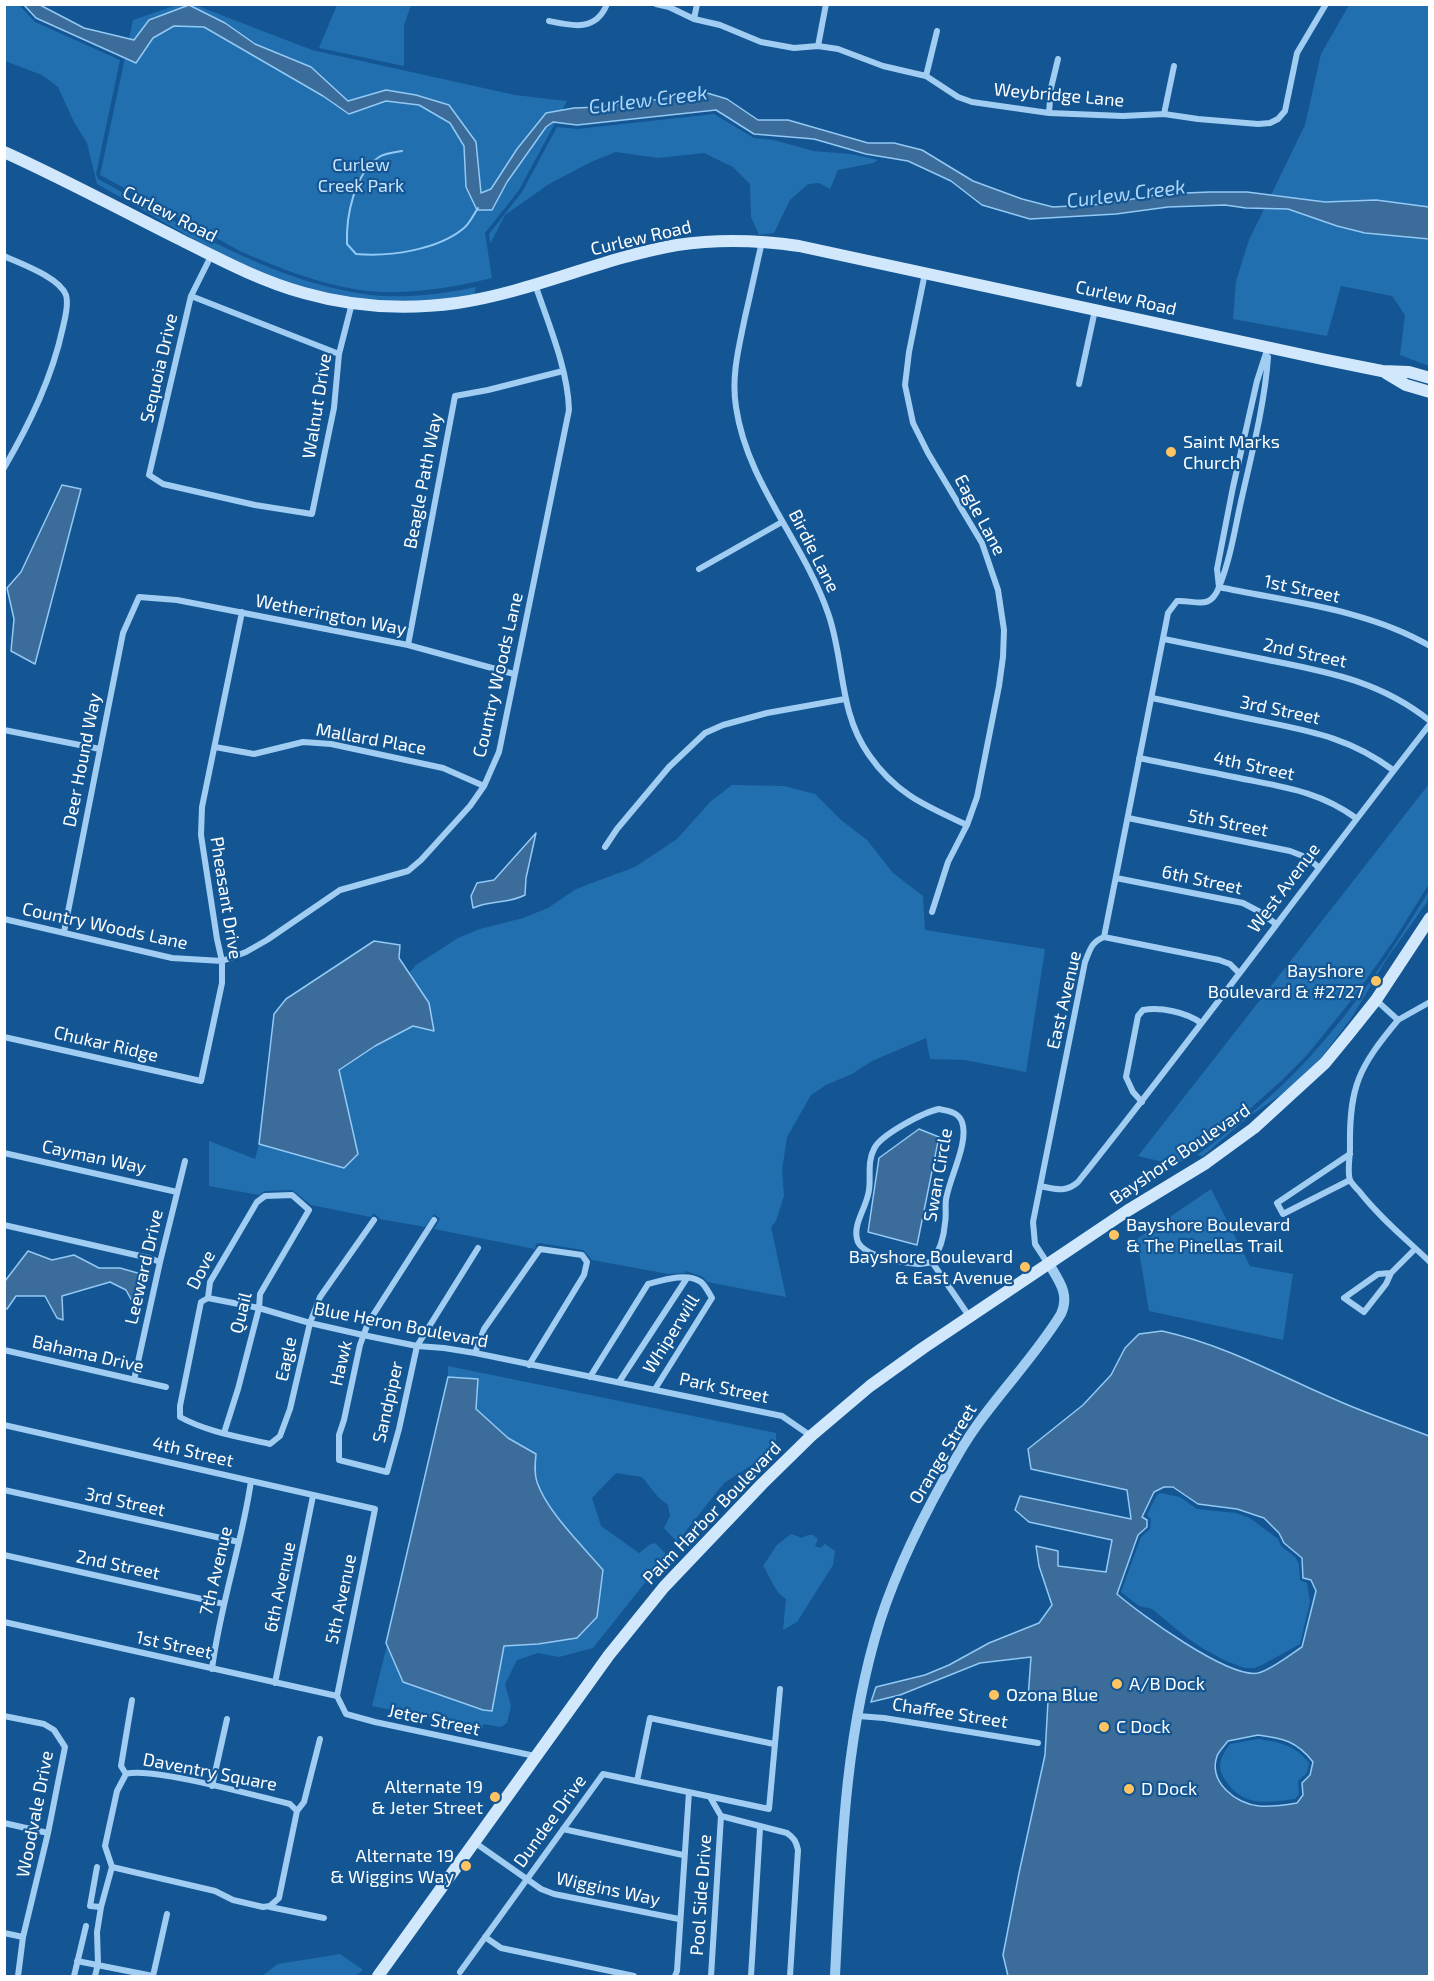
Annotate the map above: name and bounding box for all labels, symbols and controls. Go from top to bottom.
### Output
street label: Weybridge Lane [993,79,1125,111]
water label: Curlew Creek [587,81,709,119]
park label: Curlew Creek Park [318,154,404,196]
water label: Curlew Creek [1065,175,1187,213]
street label: Curlew Road [119,181,221,247]
street label: Curlew Road [588,216,694,260]
street label: Curlew Road [1073,276,1179,320]
street label: Sequoia Drive [136,311,182,425]
street label: Walnut Drive [298,352,336,460]
street label: Beagle Path Way [399,411,447,551]
place label: Saint Marks Church [1183,431,1280,474]
marker: Saint Marks Church [1164,445,1178,459]
street label: Eagle Lane [950,471,1010,559]
street label: Birdie Lane [784,506,844,596]
street label: 1st Street [1262,570,1342,608]
street label: Wetherington Way [254,590,408,640]
street label: Country Woods Lane [468,590,528,760]
street label: 2nd Street [1261,634,1349,672]
street label: Deer Hound Way [58,691,106,829]
street label: 3rd Street [1238,691,1322,729]
street label: Mallard Place [314,719,428,759]
street label: 4th Street [1211,747,1297,785]
street label: 5th Street [1186,805,1270,841]
street label: Pheasant Drive [206,835,246,961]
street label: West Avenue [1243,839,1325,937]
street label: 6th Street [1160,861,1244,899]
street label: Country Woods Lane [20,898,190,954]
street label: East Avenue [1042,949,1086,1051]
place label: Bayshore Boulevard & #2727 [1208,960,1364,1002]
marker: Bayshore Boulevard & #2727 [1369,974,1383,988]
street label: Chukar Ridge [52,1021,160,1067]
street label: Bayshore Boulevard [1106,1099,1254,1209]
street label: Swan Circle [919,1127,957,1223]
street label: Cayman Way [40,1135,148,1179]
street label: Leeward Drive [120,1207,168,1327]
place label: Bayshore Boulevard & The Pinellas Trail [1126,1214,1290,1256]
marker: Bayshore Boulevard & The Pinellas Trail [1107,1228,1121,1242]
place label: Bayshore Boulevard & East Avenue [849,1246,1013,1288]
street label: Dove [182,1247,220,1293]
marker: Bayshore Boulevard & East Avenue [1018,1260,1032,1274]
street label: Quail [225,1290,257,1336]
street label: Whiperwill [638,1290,704,1378]
street label: Blue Heron Boulevard [312,1298,490,1352]
street label: Bahama Drive [30,1331,146,1377]
street label: Eagle [271,1335,301,1383]
street label: Hawk [325,1338,357,1388]
street label: Sandpiper [368,1359,408,1445]
street label: Park Street [677,1368,771,1408]
street label: Orange Street [905,1400,981,1508]
street label: 4th Street [150,1432,236,1472]
street label: Palm Harbor Boulevard [638,1437,786,1589]
street label: 3rd Street [83,1483,167,1521]
street label: 7th Avenue [195,1524,237,1618]
street label: 6th Avenue [260,1540,300,1634]
street label: 2nd Street [74,1546,162,1584]
street label: 5th Avenue [321,1552,361,1646]
street label: 1st Street [134,1626,214,1664]
place label: A/B Dock [1129,1673,1205,1695]
marker: A/B Dock [1110,1677,1124,1691]
place label: Ozona Blue [1006,1684,1098,1706]
marker: Ozona Blue [987,1688,1001,1702]
street label: Chaffee Street [891,1693,1009,1733]
street label: Jeter Street [386,1700,482,1740]
place label: C Dock [1116,1716,1170,1738]
marker: C Dock [1097,1720,1111,1734]
street label: Daventry Square [141,1748,279,1796]
street label: Woodvale Drive [12,1749,58,1879]
street label: Dundee Drive [509,1771,591,1871]
place label: Alternate 19 & Jeter Street [372,1776,483,1818]
place label: D Dock [1141,1778,1197,1800]
marker: D Dock [1122,1782,1136,1796]
marker: Alternate 19 & Jeter Street [488,1790,502,1804]
street label: Pool Side Drive [686,1834,716,1956]
place label: Alternate 19 & Wiggins Way [330,1845,454,1888]
marker: Alternate 19 & Wiggins Way [459,1859,473,1873]
street label: Wiggins Way [554,1867,662,1911]

